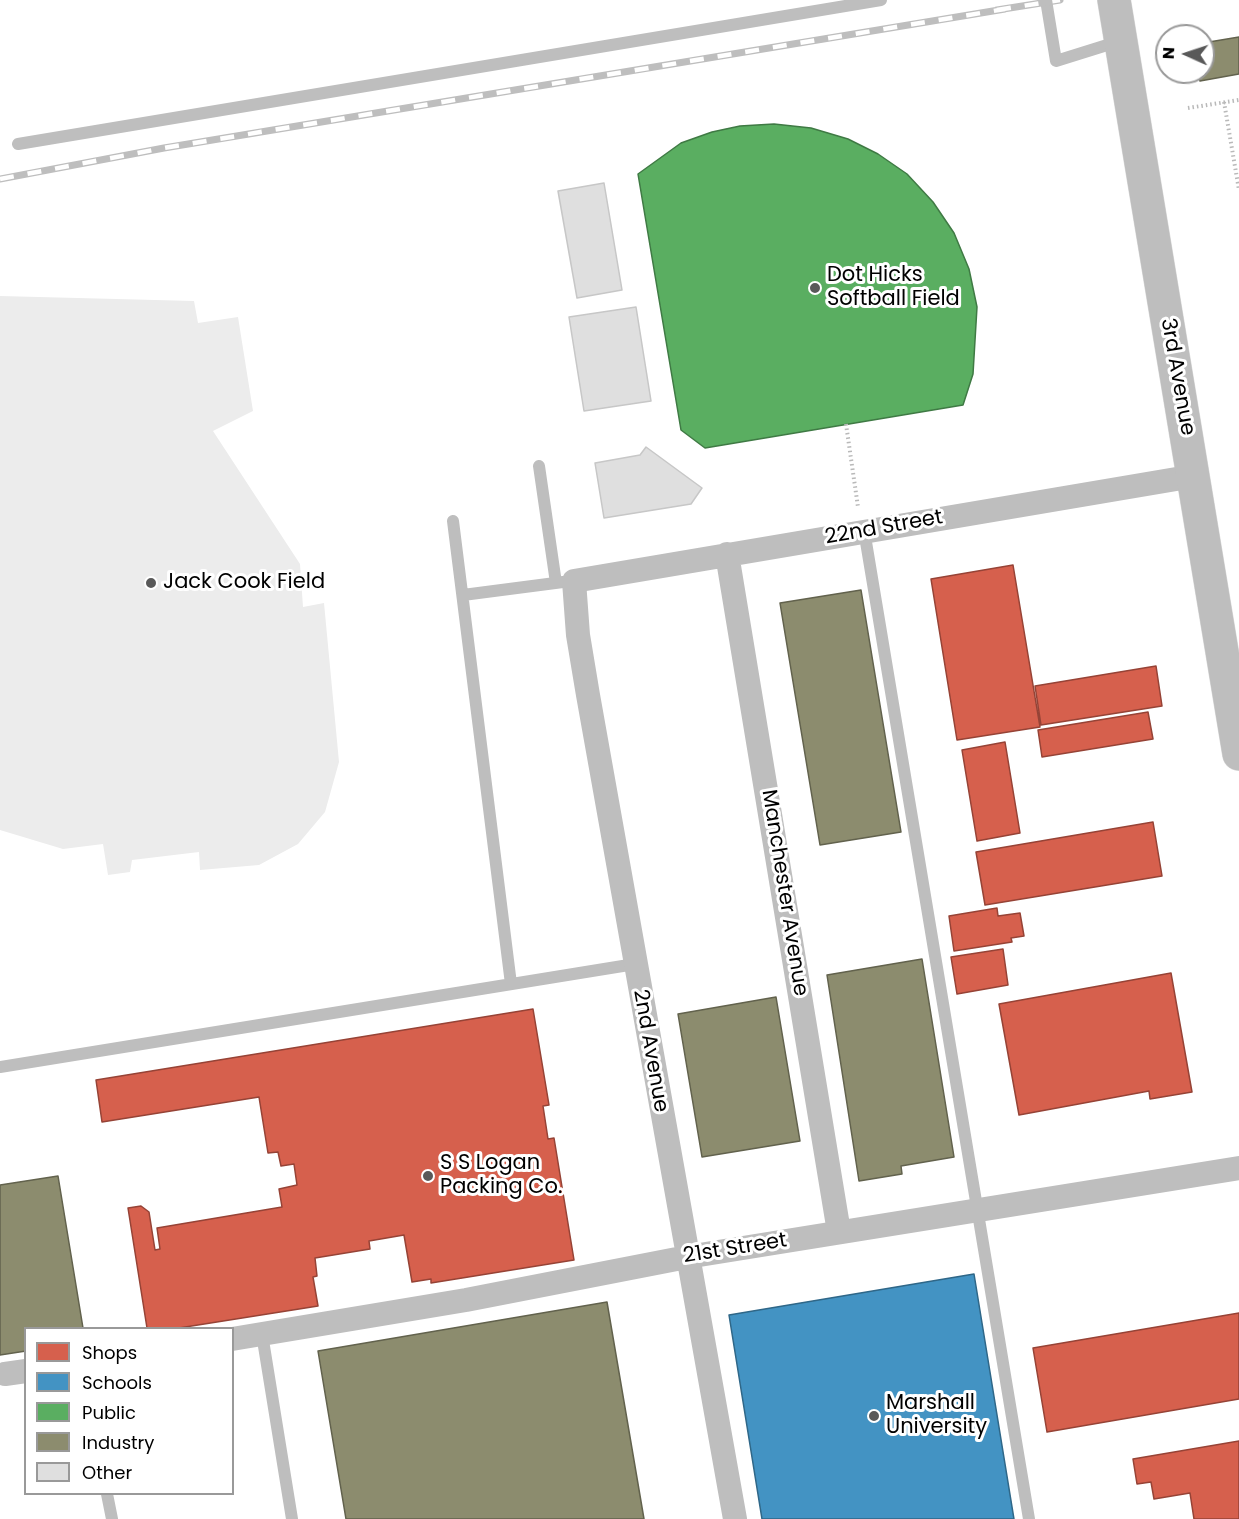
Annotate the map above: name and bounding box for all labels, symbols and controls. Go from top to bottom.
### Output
north arrow [1155,24,1215,84]
text: N [1157,47,1180,60]
place label: Dot Hicks Softball Field [827,263,960,313]
marker: Dot Hicks Softball Field [808,281,822,295]
street label: 3rd Avenue [1154,316,1200,438]
street label: 22nd Street [823,505,945,551]
place label: Jack Cook Field [163,570,325,596]
marker: Jack Cook Field [144,576,158,590]
street label: Manchester Avenue [755,788,813,998]
street label: 2nd Avenue [627,988,673,1114]
place label: S S Logan Packing Co. [440,1151,562,1201]
marker: S S Logan Packing Co. [421,1169,435,1183]
street label: 21st Street [681,1228,789,1270]
legend [24,1327,234,1495]
text: Shops [82,1340,137,1365]
text: Schools [82,1370,152,1395]
place label: Marshall University [886,1391,987,1441]
text: Public [82,1400,136,1425]
marker: Marshall University [867,1409,881,1423]
text: Industry [82,1430,154,1455]
text: Other [82,1460,132,1485]

